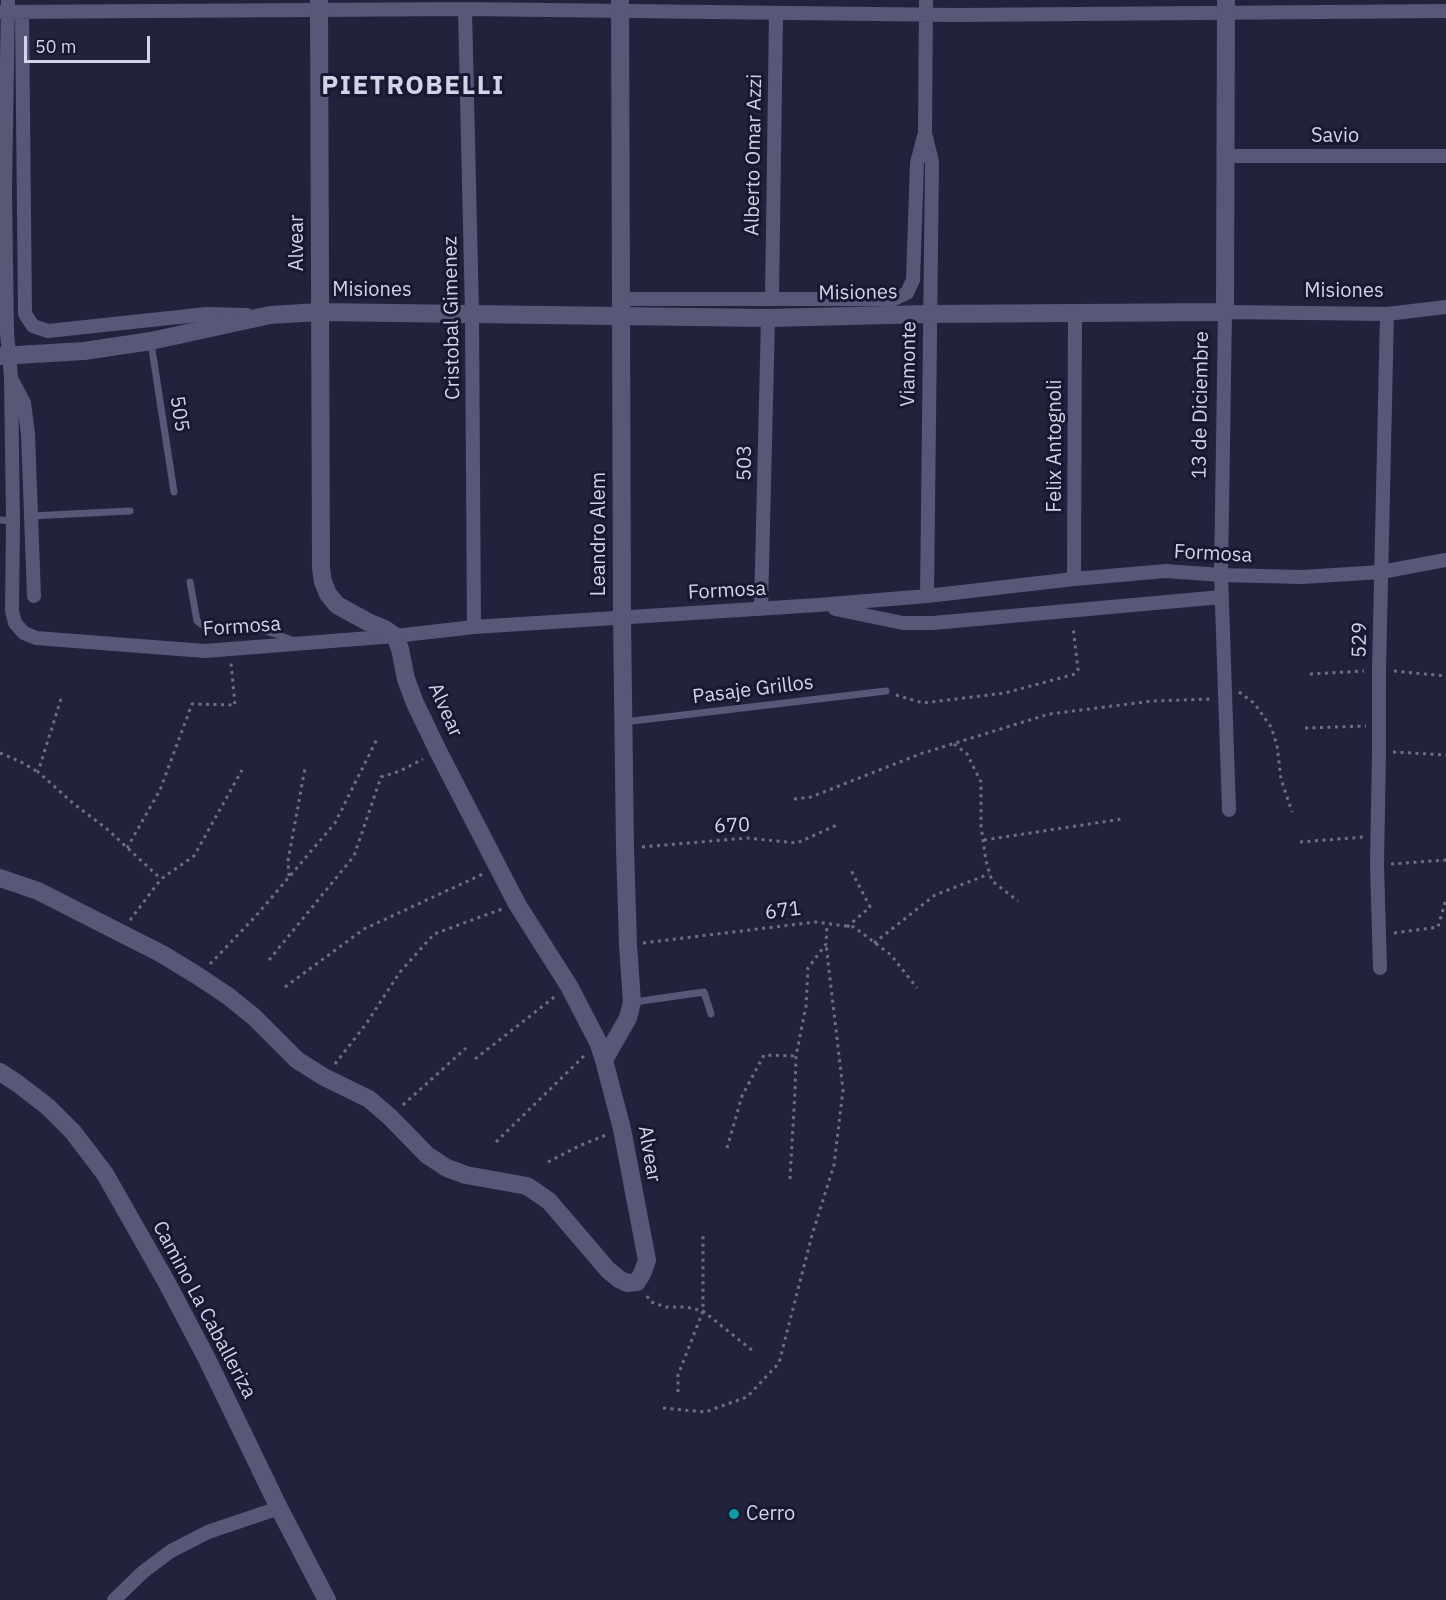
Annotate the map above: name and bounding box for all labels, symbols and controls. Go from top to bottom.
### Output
scale bar [27,24,153,62]
text: 50 m [35,35,77,58]
district label: PIETROBELLI [321,70,505,102]
street label: Alberto Omar Azzi [741,74,767,236]
street label: Savio [1311,124,1359,148]
street label: Alvear [285,215,309,271]
street label: Cristobal Gimenez [439,236,465,400]
street label: Misiones [332,278,412,302]
street label: Misiones [1304,279,1384,303]
street label: Misiones [818,280,898,306]
street label: Viamonte [896,321,922,407]
street label: 13 de Diciembre [1188,331,1214,479]
street label: Felix Antognoli [1043,380,1067,512]
street label: 505 [164,394,194,434]
street label: 503 [733,445,757,481]
street label: Leandro Alem [587,472,611,596]
street label: Formosa [1173,540,1253,568]
street label: Formosa [687,577,767,605]
street label: Formosa [202,612,282,642]
street label: 529 [1348,622,1372,658]
street label: Pasaje Grillos [691,671,815,709]
street label: Alvear [422,679,468,741]
street label: 670 [714,813,750,839]
street label: 671 [764,897,802,925]
street label: Alvear [632,1124,666,1184]
street label: Camino La Caballeriza [147,1217,261,1403]
place label: Cerro [746,1502,795,1526]
marker: Cerro [727,1507,741,1521]

